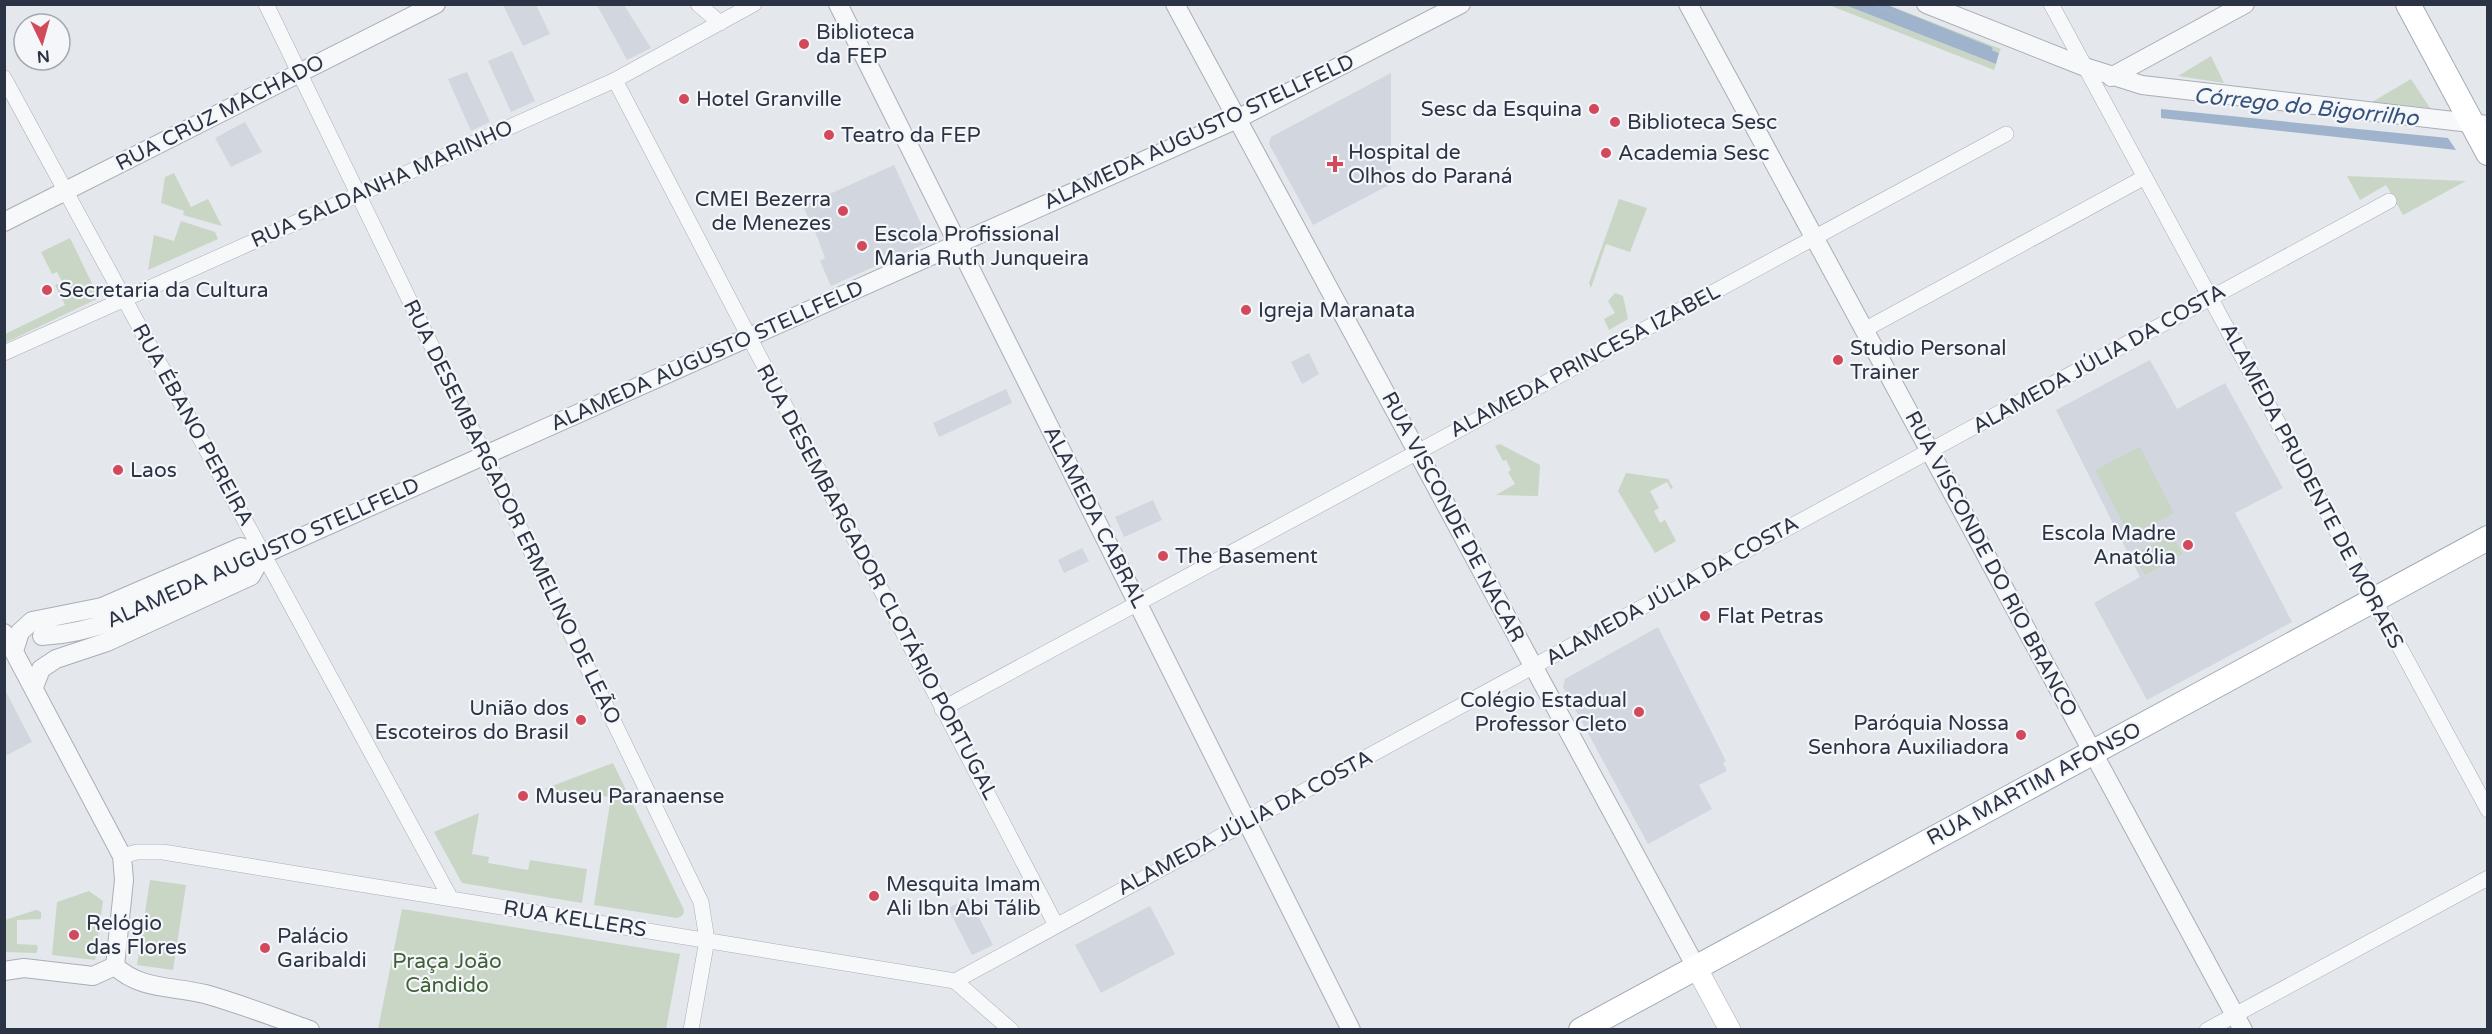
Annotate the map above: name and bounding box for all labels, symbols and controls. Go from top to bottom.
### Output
north arrow [12,12,72,72]
place label: Biblioteca da FEP [816,20,915,69]
marker: Biblioteca da FEP [797,37,811,51]
text: N [36,45,50,66]
street label: ALAMEDA AUGUSTO STELLFELD [1040,49,1358,215]
street label: RUA CRUZ MACHADO [112,50,328,176]
water label: Córrego do Bigorrilho [2192,82,2421,132]
place label: Hotel Granville [696,87,842,112]
marker: Hotel Granville [677,92,691,106]
place label: Sesc da Esquina [1421,97,1582,122]
marker: Sesc da Esquina [1587,102,1601,116]
place label: Biblioteca Sesc [1627,110,1777,135]
street label: RUA SALDANHA MARINHO [247,115,517,253]
marker: Biblioteca Sesc [1608,115,1622,129]
place label: Teatro da FEP [841,123,981,148]
marker: Teatro da FEP [822,128,836,142]
place label: Hospital de Olhos do Paraná [1348,140,1512,189]
place label: Academia Sesc [1618,141,1769,166]
marker: Academia Sesc [1599,146,1613,160]
marker: Hospital de Olhos do Paraná [1326,155,1344,173]
place label: CMEI Bezerra de Menezes [695,187,831,236]
marker: CMEI Bezerra de Menezes [836,204,850,218]
place label: Escola Profissional Maria Ruth Junqueira [874,222,1089,271]
marker: Escola Profissional Maria Ruth Junqueira [855,239,869,253]
street label: ALAMEDA AUGUSTO STELLFELD [547,275,867,437]
place label: Secretaria da Cultura [59,278,269,303]
street label: ALAMEDA PRINCESA IZABEL [1446,279,1724,443]
street label: ALAMEDA JÚLIA DA COSTA [1968,279,2230,439]
marker: Secretaria da Cultura [40,283,54,297]
street label: RUA DESEMBARGADOR ERMELINO DE LEÃO [398,296,626,728]
place label: Igreja Maranata [1258,298,1415,323]
marker: Igreja Maranata [1239,303,1253,317]
street label: ALAMEDA PRUDENTE DE MORAES [2215,319,2409,653]
street label: RUA ÉBANO PEREIRA [127,320,259,530]
place label: Studio Personal Trainer [1850,336,2006,385]
marker: Studio Personal Trainer [1831,353,1845,367]
street label: RUA DESEMBARGADOR CLOTÁRIO PORTUGAL [751,360,1003,804]
street label: RUA VISCONDE DE NACAR [1376,388,1530,646]
street label: RUA VISCONDE DO RIO BRANCO [1899,407,2083,721]
street label: ALAMEDA CABRAL [1038,422,1152,612]
place label: Laos [130,458,177,483]
marker: Laos [111,463,125,477]
street label: ALAMEDA AUGUSTO STELLFELD [103,472,423,634]
street label: ALAMEDA JÚLIA DA COSTA [1541,511,1803,671]
place label: Escola Madre Anatólia [2041,521,2176,570]
marker: Escola Madre Anatólia [2181,538,2195,552]
place label: The Basement [1175,544,1318,569]
marker: The Basement [1156,549,1170,563]
place label: Flat Petras [1717,604,1824,629]
marker: Flat Petras [1698,609,1712,623]
place label: Colégio Estadual Professor Cleto [1460,688,1627,737]
place label: União dos Escoteiros do Brasil [375,696,569,745]
marker: Colégio Estadual Professor Cleto [1632,705,1646,719]
place label: Paróquia Nossa Senhora Auxiliadora [1808,711,2009,760]
marker: União dos Escoteiros do Brasil [574,713,588,727]
street label: RUA MARTIM AFONSO [1923,717,2145,851]
marker: Paróquia Nossa Senhora Auxiliadora [2014,728,2028,742]
street label: ALAMEDA JÚLIA DA COSTA [1113,745,1377,901]
place label: Museu Paranaense [535,784,725,809]
marker: Museu Paranaense [516,789,530,803]
place label: Mesquita Imam Ali Ibn Abi Tálib [886,872,1041,921]
marker: Mesquita Imam Ali Ibn Abi Tálib [867,889,881,903]
street label: RUA KELLERS [502,895,648,943]
place label: Relógio das Flores [86,911,187,960]
place label: Palácio Garibaldi [277,924,367,973]
marker: Relógio das Flores [67,928,81,942]
marker: Palácio Garibaldi [258,941,272,955]
park label: Praça João Cândido [392,949,502,998]

